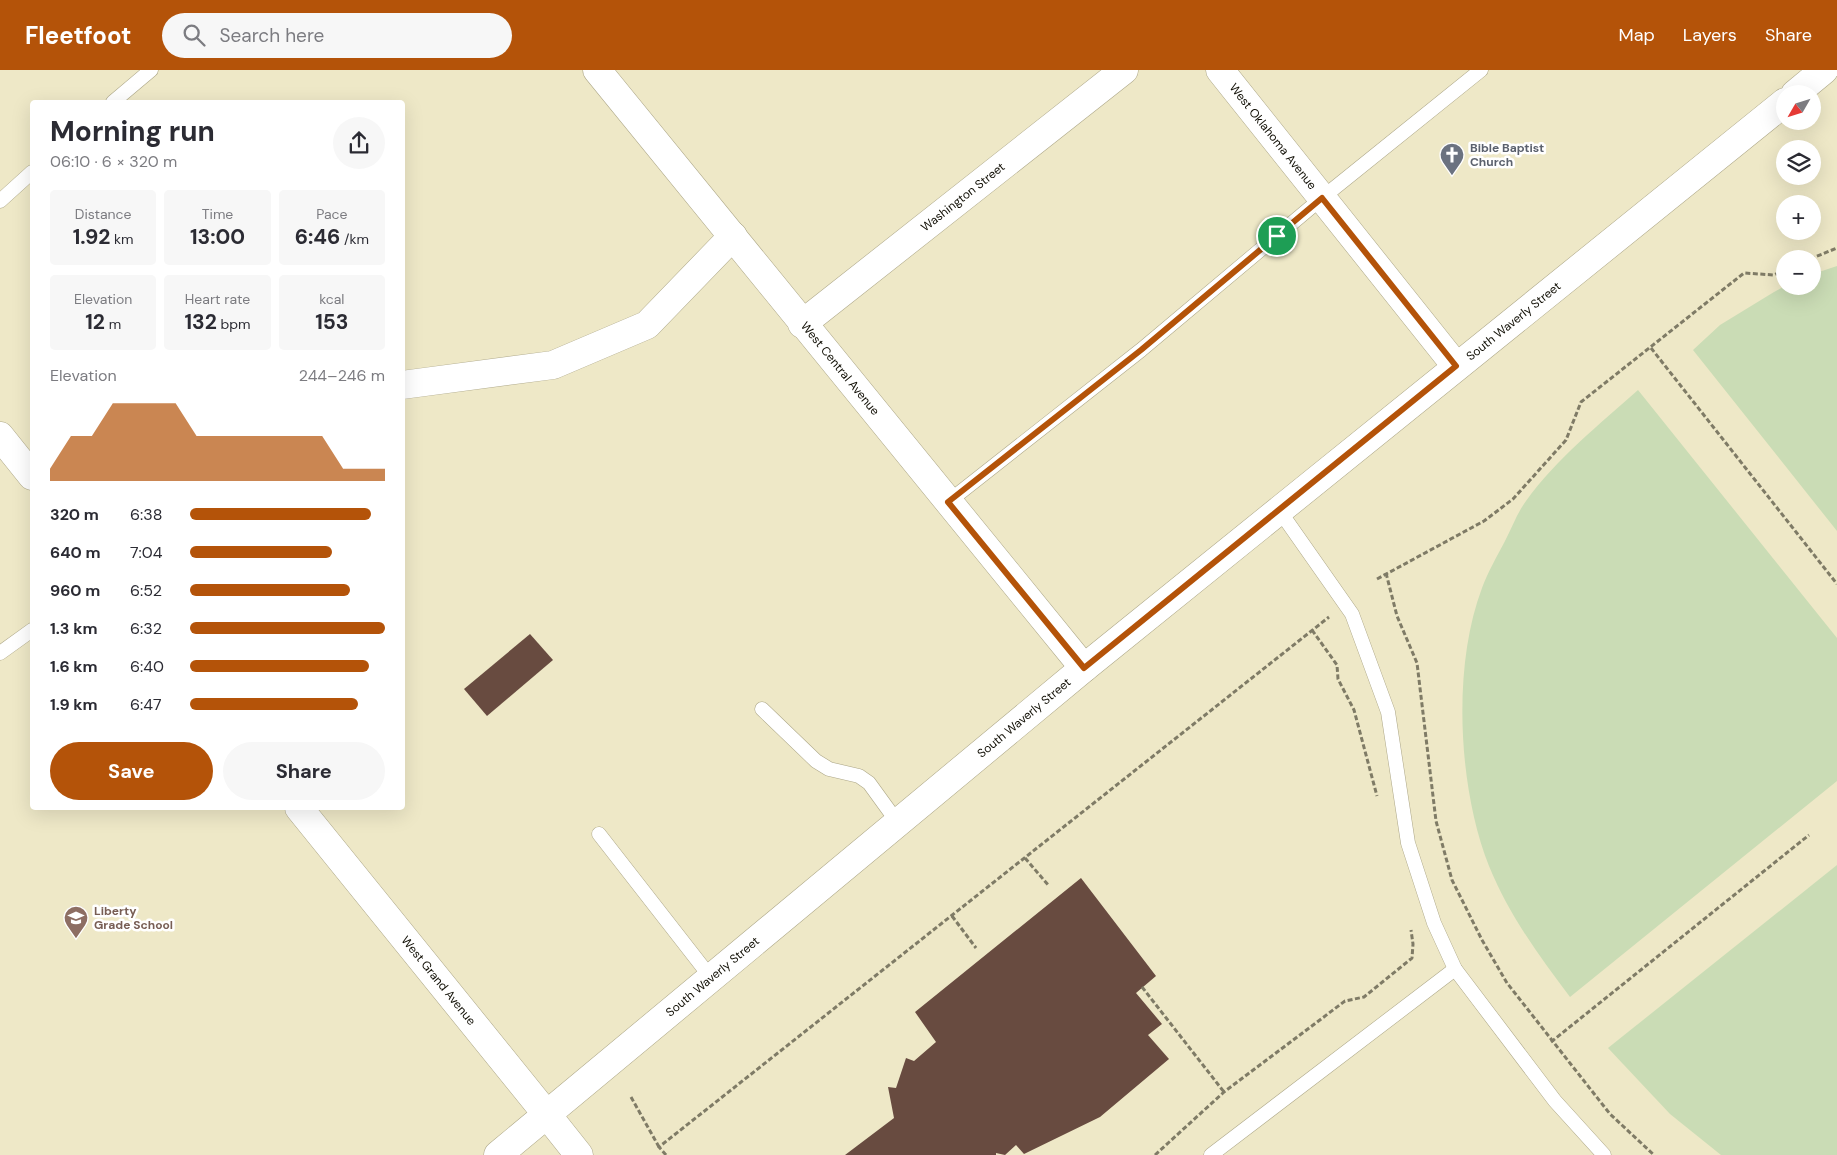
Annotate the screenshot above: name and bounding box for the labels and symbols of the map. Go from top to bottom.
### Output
street label: West Oklahoma Avenue [1226,80,1320,193]
north arrow [1776,85,1821,130]
place label: Bible Baptist Church [1470,140,1544,170]
church icon: Bible Baptist Church [1439,142,1465,176]
street label: Washington Street [918,159,1008,235]
pin [1256,215,1298,257]
street label: South Waverly Street [1463,278,1564,364]
street label: West Central Avenue [797,318,883,419]
street label: South Waverly Street [974,674,1074,761]
place label: Liberty Grade School [94,903,173,933]
school or university icon: Liberty Grade School [63,905,89,939]
street label: West Grand Avenue [398,933,480,1029]
street label: South Waverly Street [662,933,763,1020]

